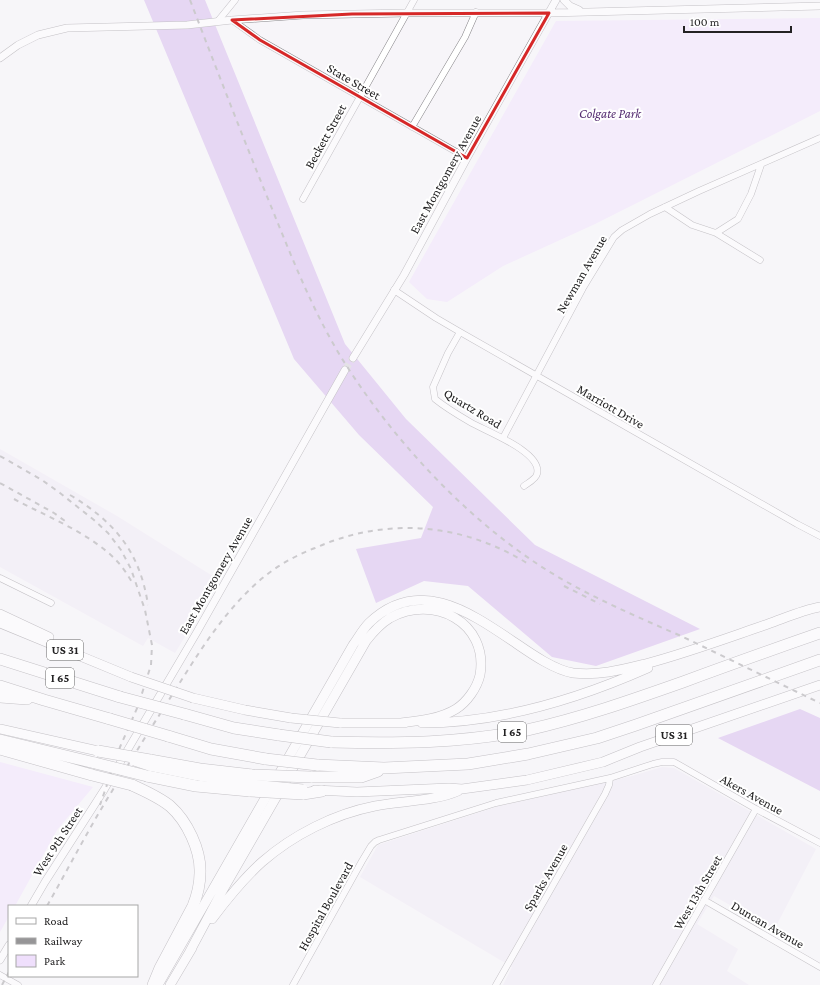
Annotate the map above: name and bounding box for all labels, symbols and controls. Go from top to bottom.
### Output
scale bar [684,8,791,34]
text: 100 m [690,15,720,29]
street label: State Street [324,60,384,103]
street label: Beckett Street [302,101,350,171]
park label: Colgate Park [579,106,642,121]
street label: East Montgomery Avenue [407,112,485,236]
street label: Newman Avenue [553,232,610,316]
street label: Marriott Drive [574,381,647,432]
street label: Quartz Road [441,385,505,432]
street label: East Montgomery Avenue [176,513,255,637]
road number: US 31 [47,640,83,660]
road number: I 65 [46,668,74,688]
road number: I 65 [498,722,526,742]
road number: US 31 [656,725,692,745]
street label: Akers Avenue [718,771,786,818]
street label: West 9th Street [29,803,86,879]
street label: Sparks Avenue [520,841,571,914]
street label: West 13th Street [670,852,725,932]
street label: Hospital Boulevard [295,859,356,953]
street label: Duncan Avenue [729,898,807,951]
legend [8,905,138,977]
text: Road [44,914,69,928]
text: Railway [44,934,83,948]
text: Park [44,954,66,968]

